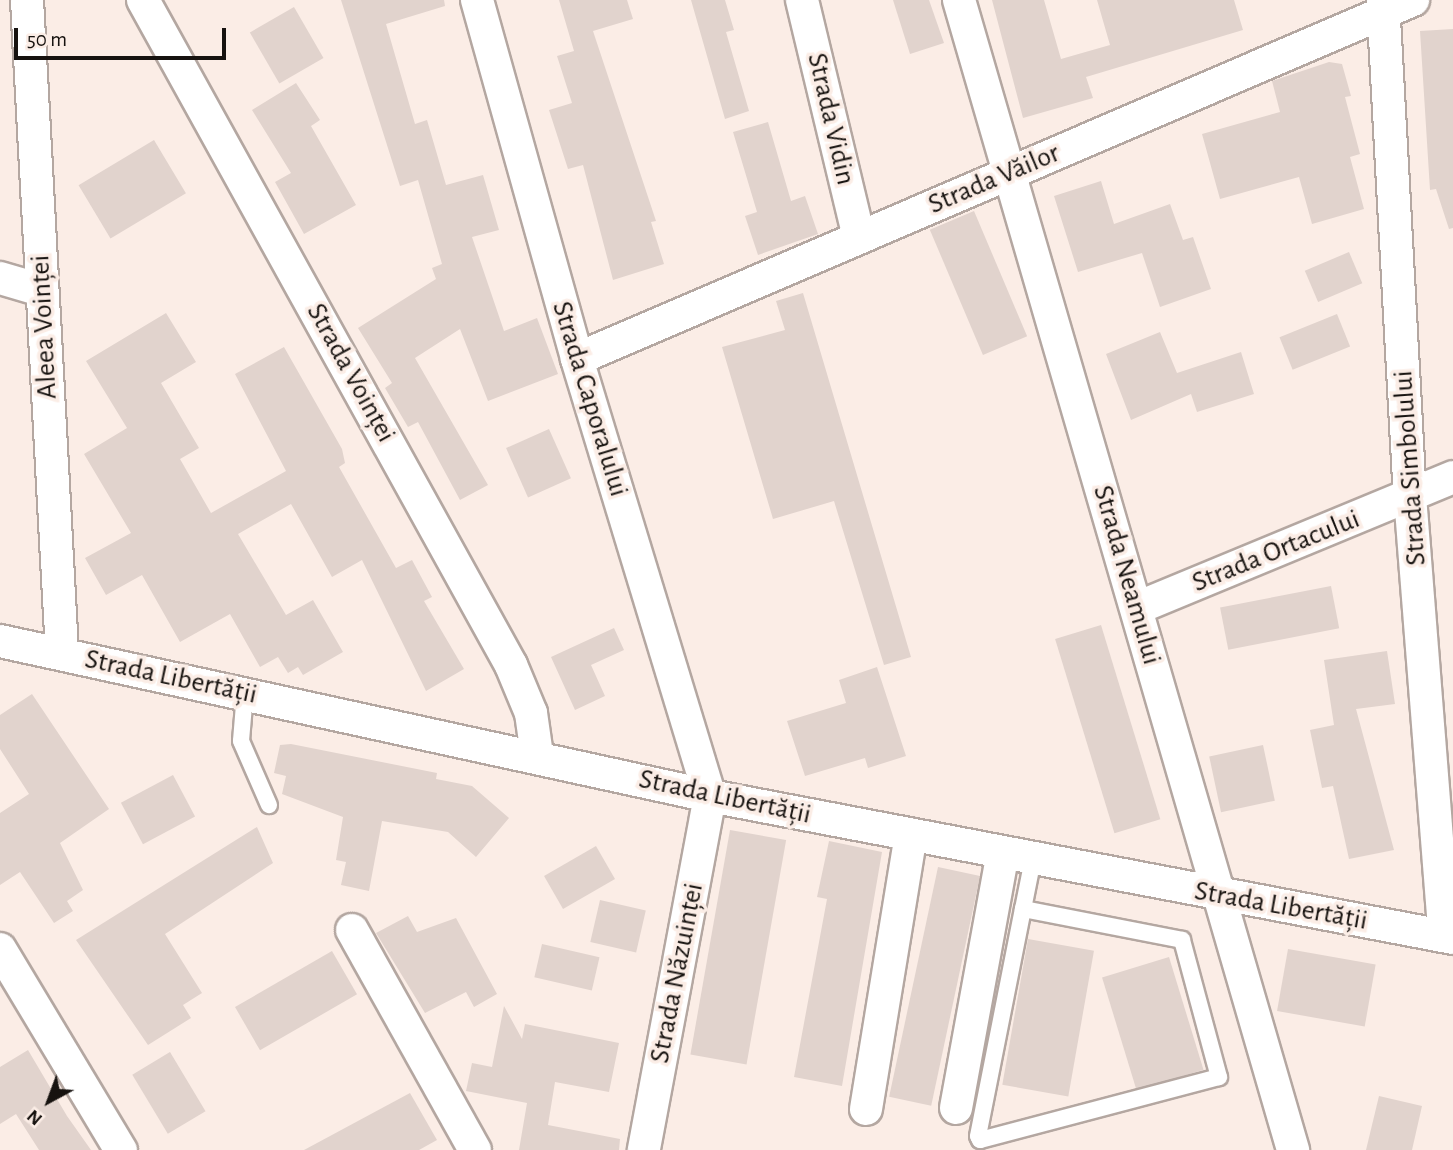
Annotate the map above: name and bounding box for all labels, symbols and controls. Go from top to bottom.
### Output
scale bar [18,14,229,58]
text: 50 m [27,29,67,50]
street label: Strada Vidin [800,50,862,188]
street label: Strada Văilor [923,136,1065,222]
street label: Aleea Voinței [23,254,65,400]
street label: Strada Voinței [299,298,403,448]
street label: Strada Caporalului [544,298,636,500]
street label: Strada Simbolului [1386,369,1434,567]
street label: Strada Neamului [1085,482,1169,668]
street label: Strada Ortacului [1187,502,1365,600]
street label: Strada Libertății [82,642,260,712]
street label: Strada Libertății [636,762,814,832]
street label: Strada Libertății [1192,874,1370,938]
street label: Strada Năzuinței [643,880,711,1066]
north arrow [14,1066,84,1136]
text: N [24,1106,46,1129]

